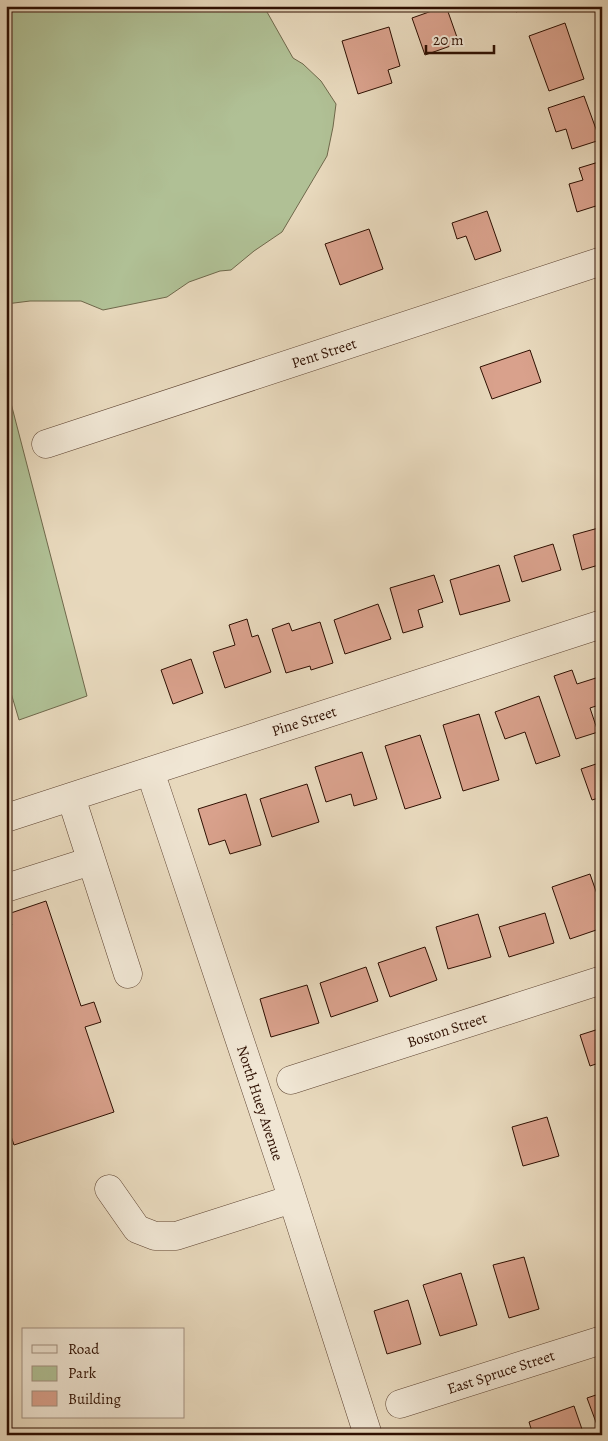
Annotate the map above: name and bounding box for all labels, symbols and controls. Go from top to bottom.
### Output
scale bar [426,22,493,54]
text: 20 m [433,30,464,50]
street label: Pent Street [289,333,359,373]
street label: Pine Street [269,701,339,741]
street label: Boston Street [405,1008,490,1052]
street label: North Huey Avenue [232,1043,288,1163]
legend [22,1328,185,1418]
text: Road [68,1339,100,1359]
street label: East Spruce Street [445,1345,557,1399]
text: Park [68,1363,97,1383]
text: Building [68,1389,121,1409]

